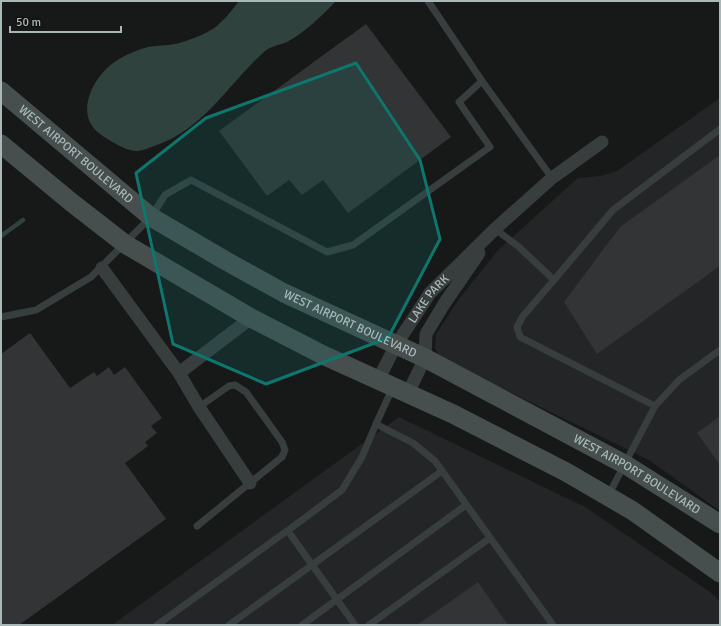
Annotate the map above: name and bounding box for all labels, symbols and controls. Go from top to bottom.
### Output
scale bar [10,8,121,34]
text: 50 m [16,15,41,30]
street label: WEST AIRPORT BOULEVARD [15,102,136,207]
street label: LAKE PARK [405,272,452,326]
street label: WEST AIRPORT BOULEVARD [281,287,419,361]
street label: WEST AIRPORT BOULEVARD [571,431,703,518]

